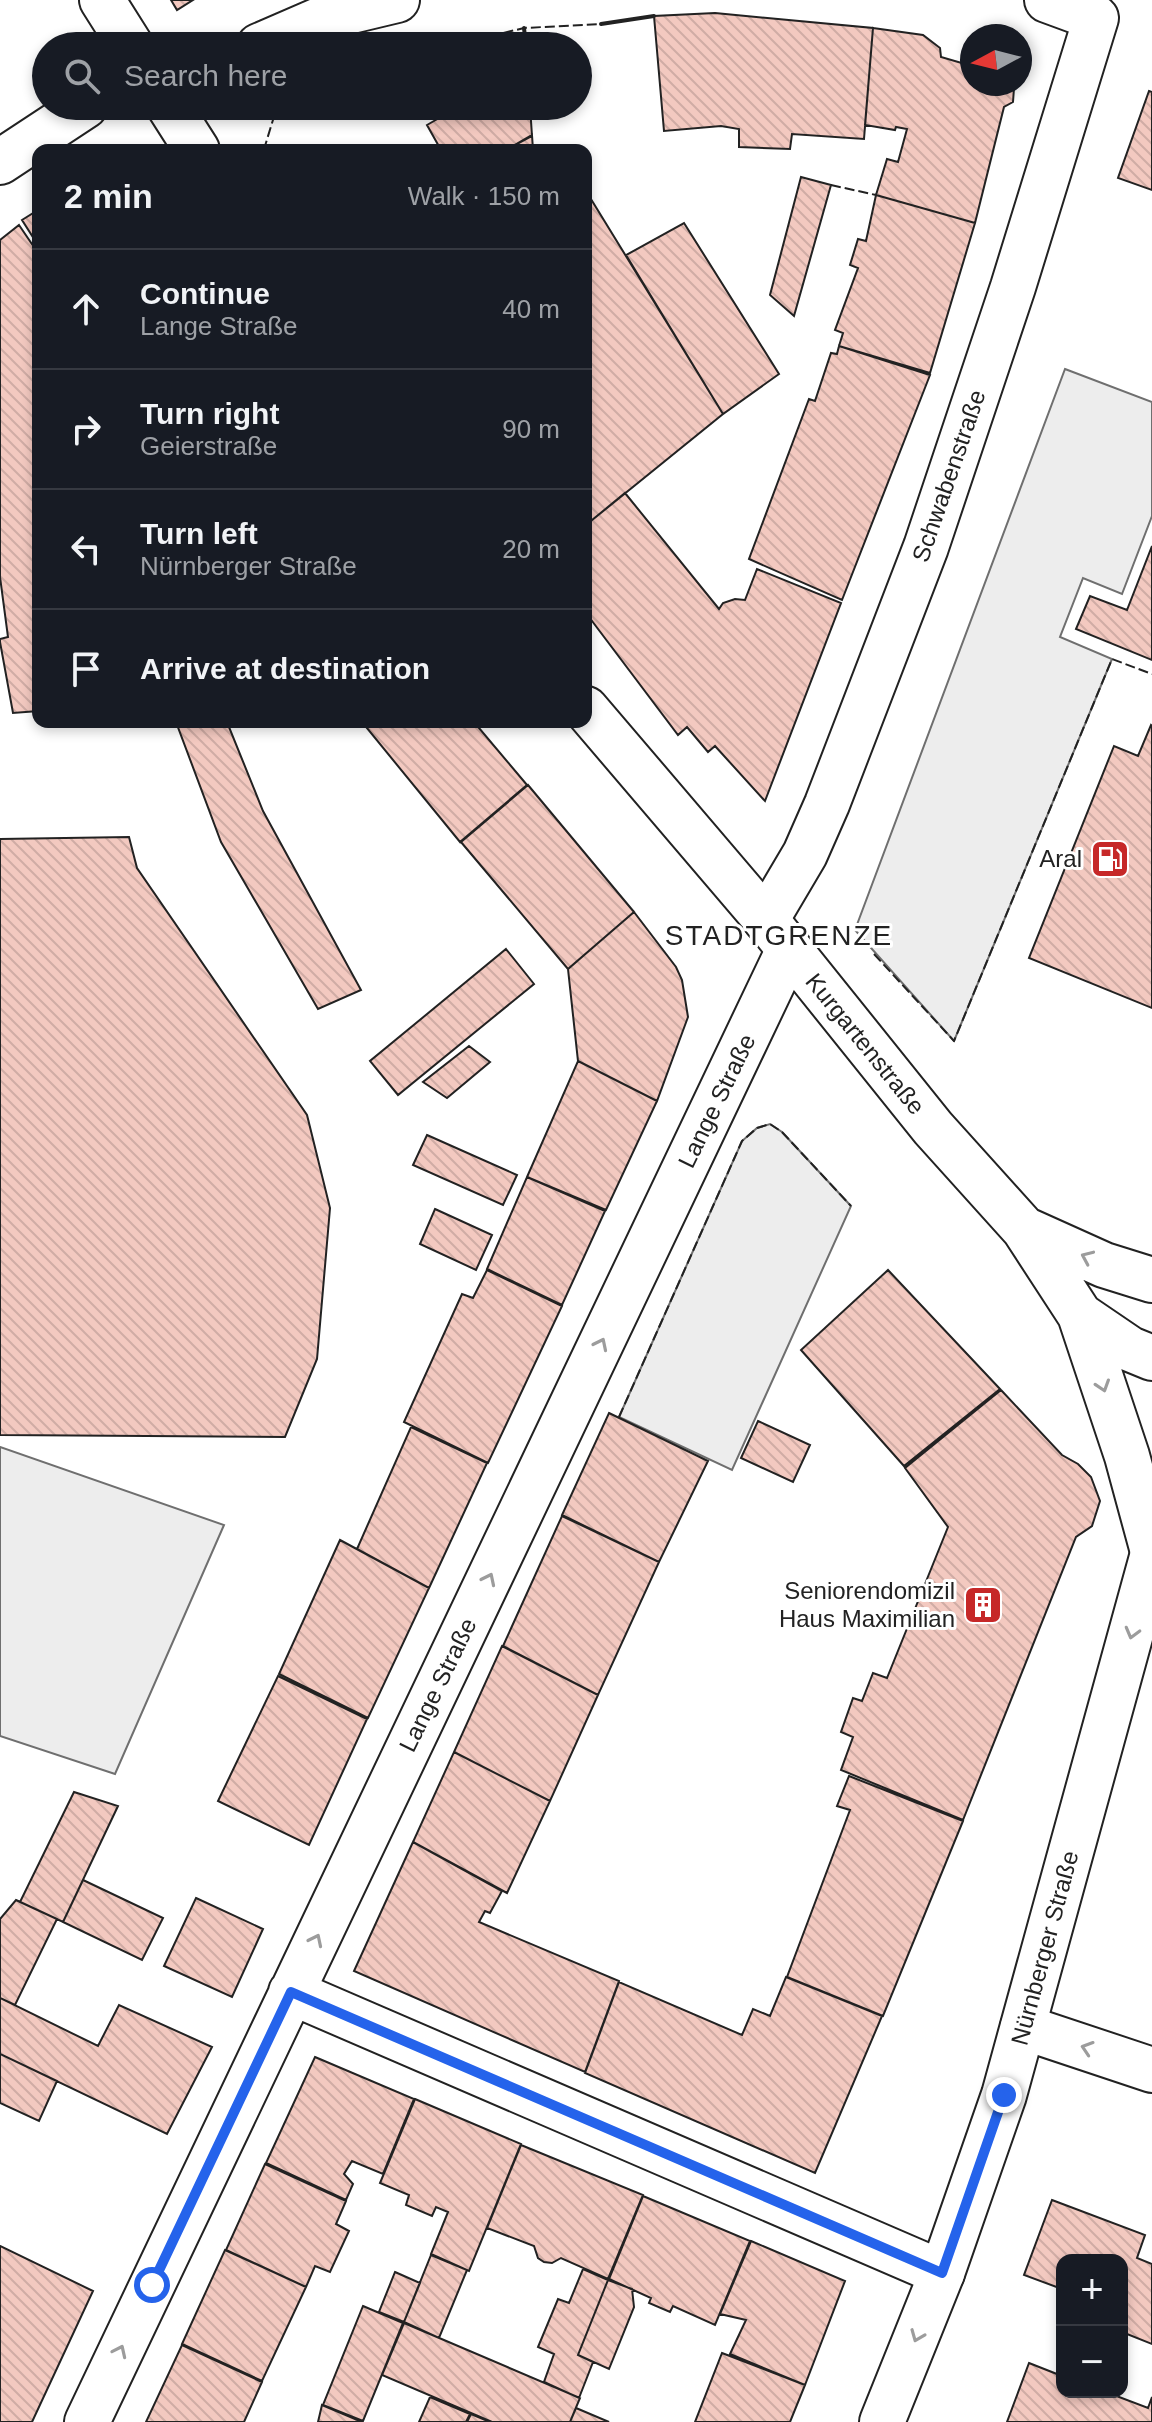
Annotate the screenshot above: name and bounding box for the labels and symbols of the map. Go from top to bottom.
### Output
north arrow [960,24,1032,96]
street label: Schwabenstraße [906,386,991,565]
fuel station icon: Aral [1089,838,1131,880]
place label: Aral [1039,845,1082,872]
district label: STADTGRENZE [665,920,893,951]
street label: Kurgartenstraße [800,968,930,1120]
street label: Lange Straße [673,1030,761,1172]
one-way arrow [1081,1251,1095,1267]
one-way arrow [591,1338,607,1352]
one-way arrow [1093,1379,1109,1393]
one-way arrow [479,1572,495,1587]
place label: Seniorendomizil Haus Maximilian [779,1577,955,1632]
building icon: Seniorendomizil Haus Maximilian [962,1584,1004,1626]
street label: Lange Straße [394,1614,482,1756]
one-way arrow [1124,1625,1141,1639]
street label: Nürnberger Straße [1006,1848,1083,2048]
one-way arrow [306,1933,322,1948]
one-way arrow [1081,2042,1095,2058]
route end [986,2077,1022,2113]
route start [134,2267,170,2303]
one-way arrow [910,2328,926,2342]
one-way arrow [110,2345,126,2360]

